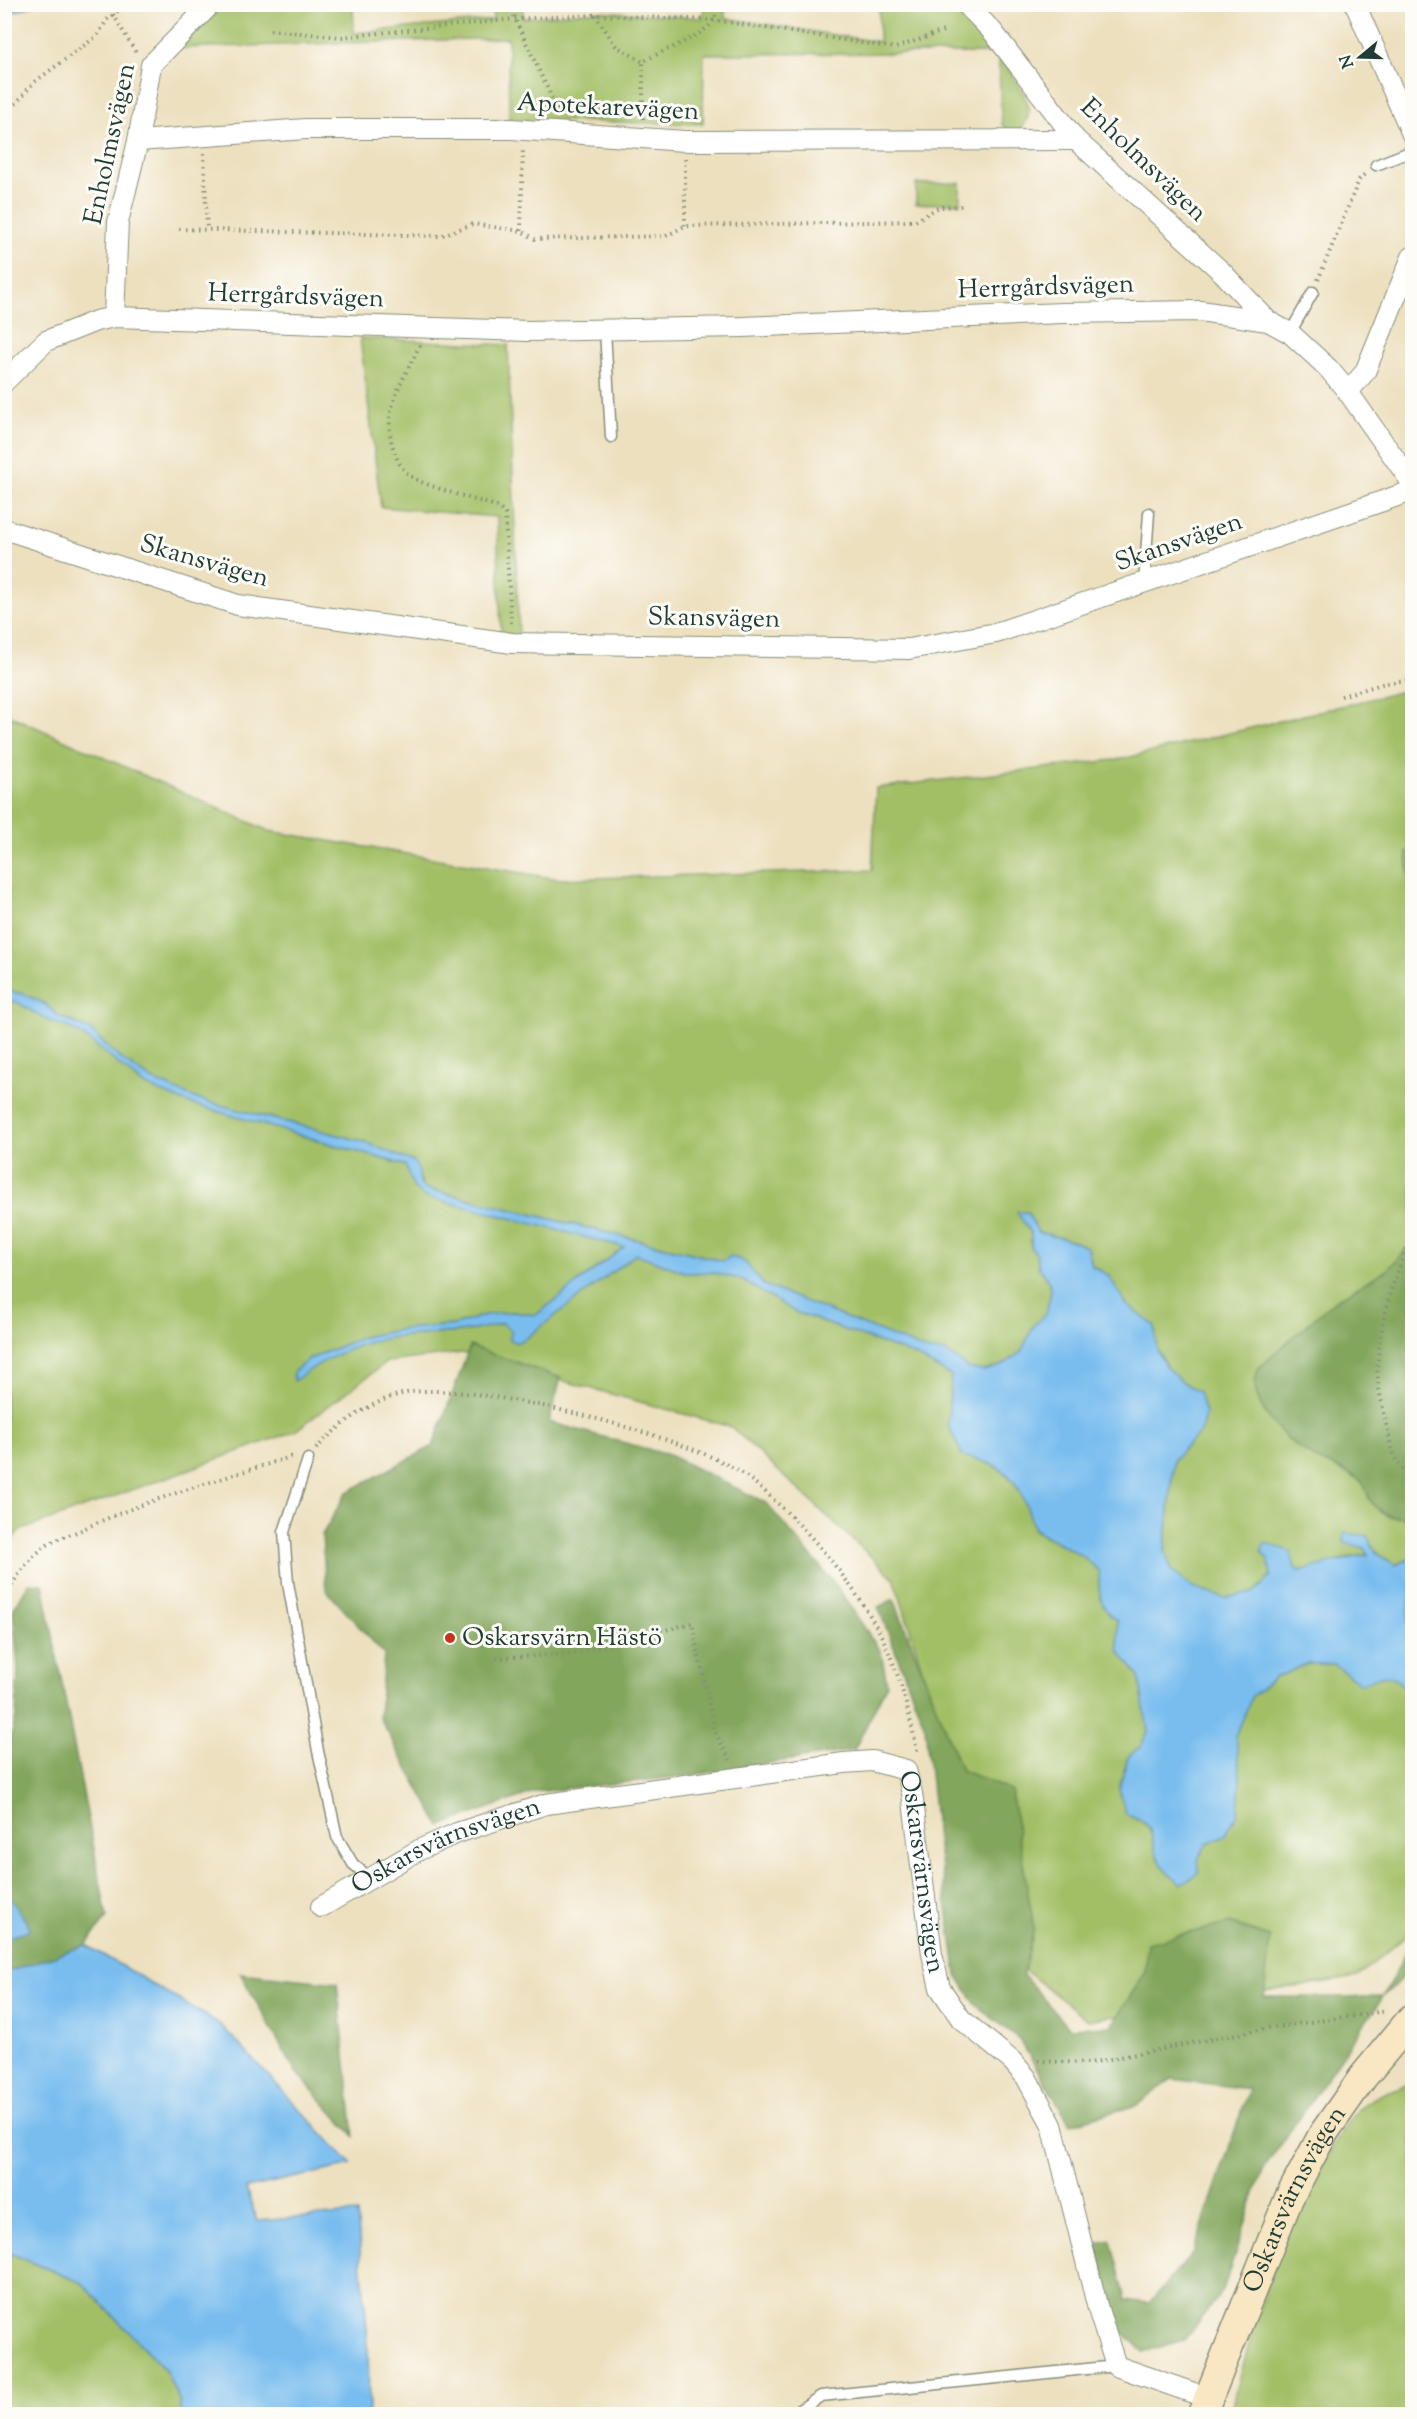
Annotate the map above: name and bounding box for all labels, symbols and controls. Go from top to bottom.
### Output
north arrow [1330,27,1390,87]
text: N [1335,51,1361,71]
street label: Enholmsvägen [76,60,146,228]
street label: Apotekarevägen [516,85,700,131]
street label: Enholmsvägen [1071,91,1215,231]
street label: Herrgårdsvägen [957,266,1135,310]
street label: Herrgårdsvägen [207,275,385,319]
street label: Skansvägen [1110,504,1248,582]
street label: Skansvägen [135,526,273,598]
street label: Skansvägen [647,599,781,639]
place label: Oskarsvärn Hästö [462,1620,662,1657]
marker: Oskarsvärn Hästö [443,1631,457,1645]
street label: Oskarsvärnsvägen [888,1767,954,1977]
street label: Oskarsvärnsvägen [345,1788,545,1904]
street label: Oskarsvärnsvägen [1234,2098,1356,2299]

